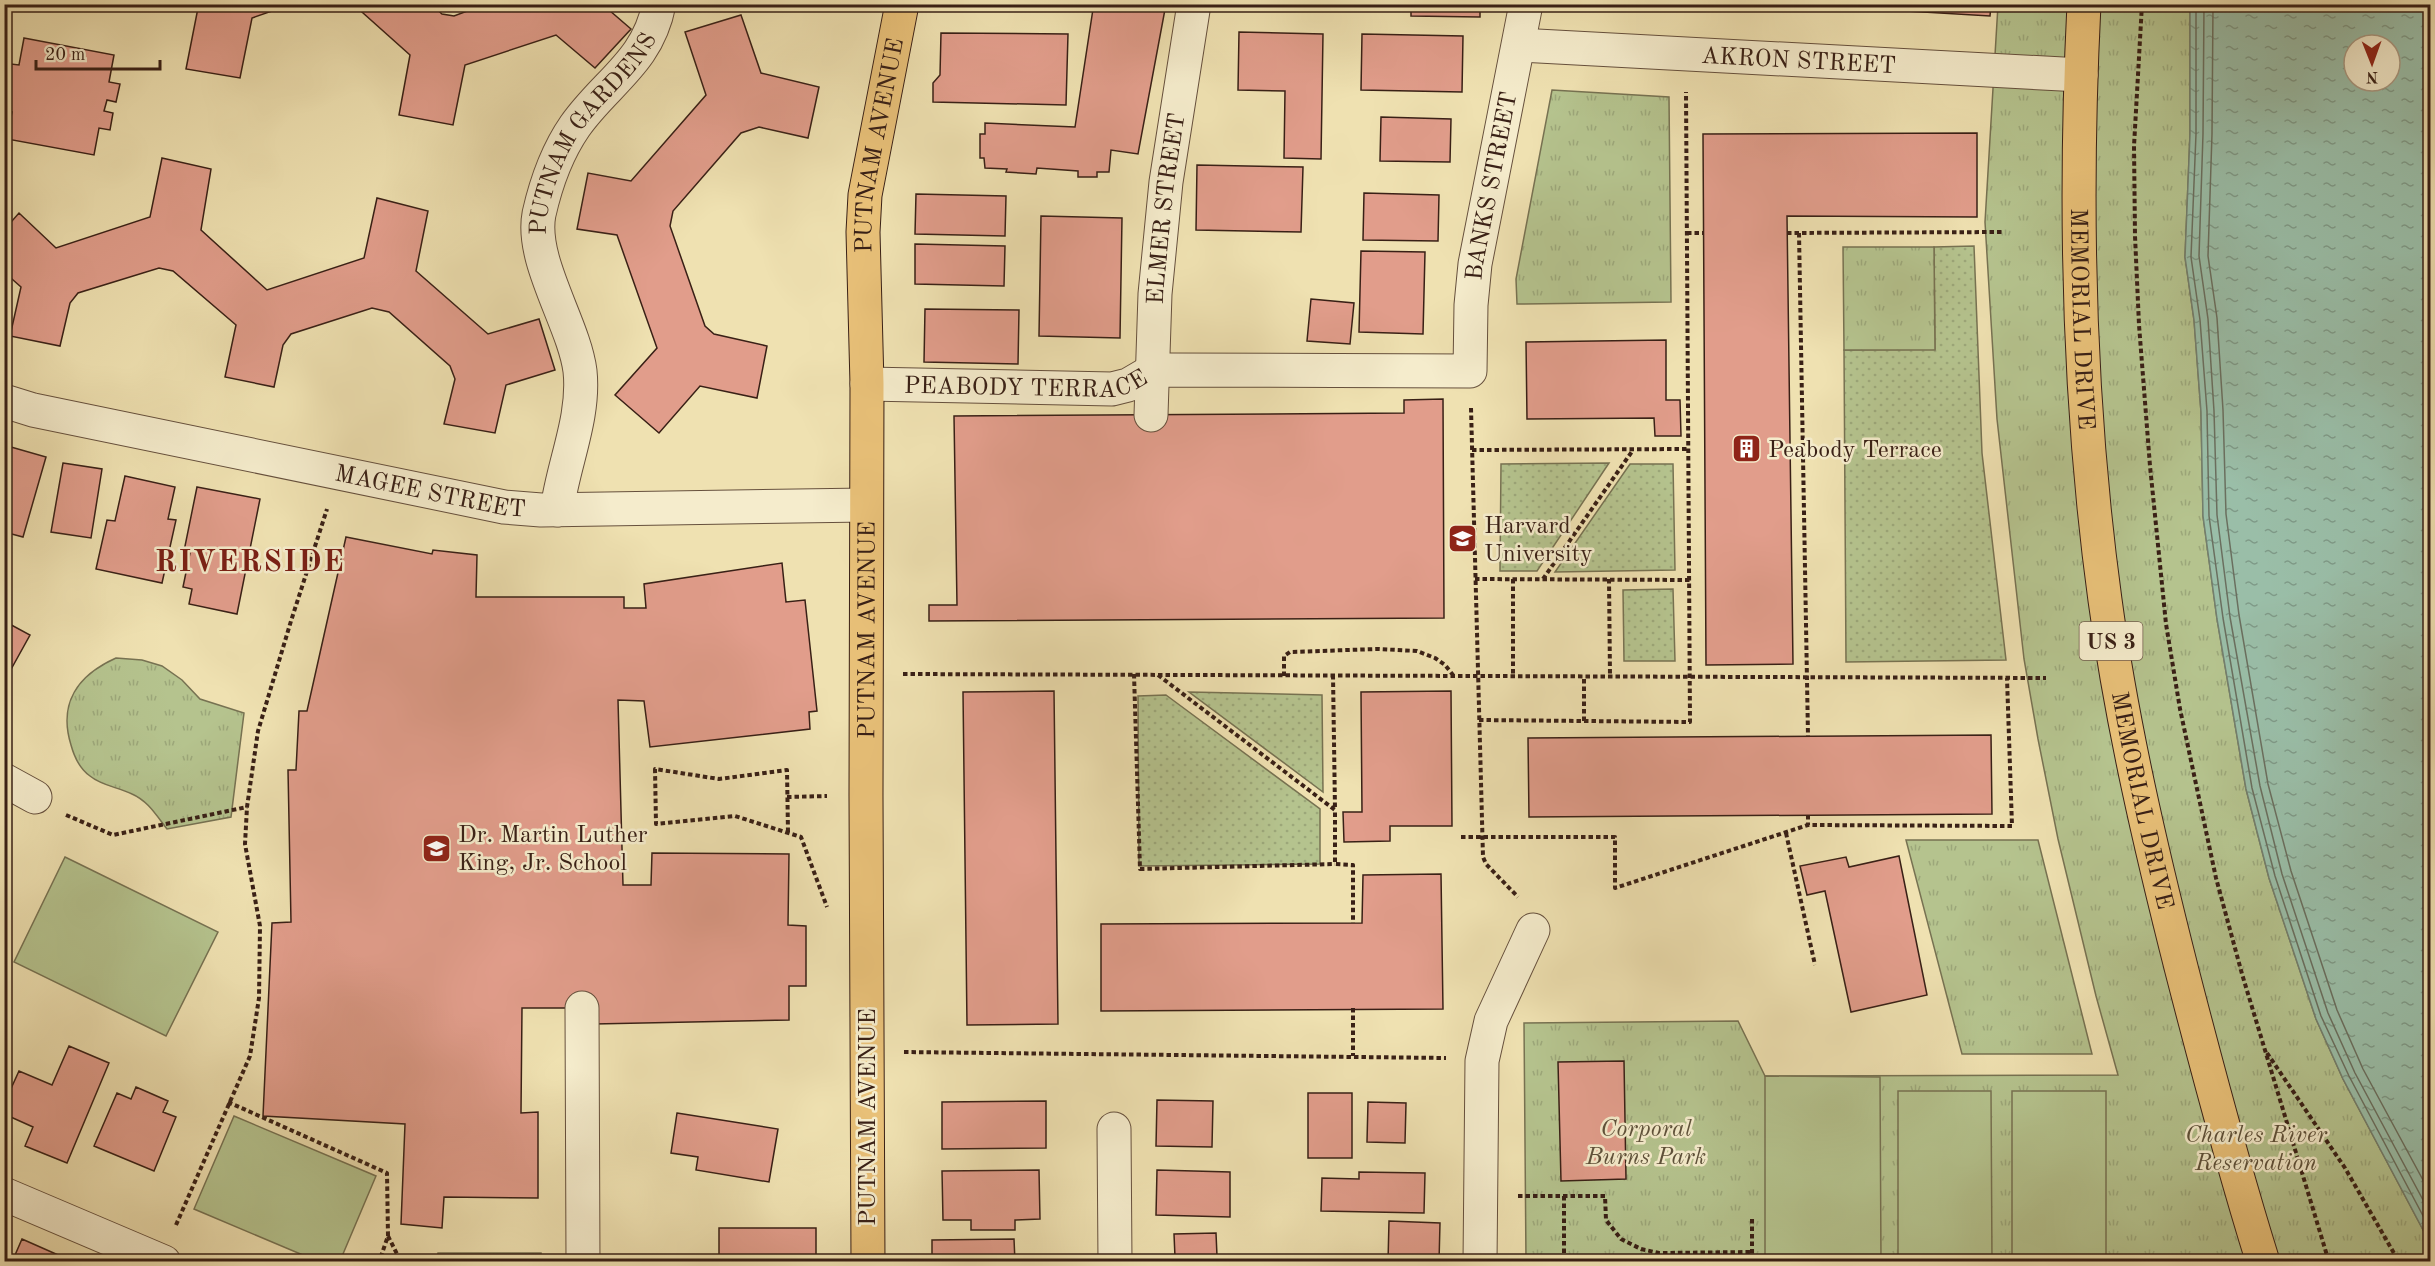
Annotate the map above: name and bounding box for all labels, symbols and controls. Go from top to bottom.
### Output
street label: PUTNAM GARDENS [528,29,662,235]
scale bar [36,33,160,71]
north arrow [2342,33,2402,93]
street label: PUTNAM AVENUE [853,36,909,253]
street label: AKRON STREET [1700,45,1897,79]
text: 20 m [45,46,85,64]
text: N [2365,68,2378,84]
street label: BANKS STREET [1463,90,1522,282]
street label: ELMER STREET [1145,112,1191,305]
street label: MEMORIAL DRIVE [2065,208,2097,431]
street label: PEABODY TERRACE [904,366,1152,403]
building icon: Peabody Terrace [1731,433,1763,465]
place label: Peabody Terrace [1768,439,1942,463]
street label: MAGEE STREET [332,462,526,523]
place label: Harvard University [1484,515,1593,567]
street label: PUTNAM AVENUE [856,521,881,739]
school or university icon: Harvard University [1447,523,1479,555]
district label: RIVERSIDE [155,548,345,578]
road number: US 3 [2080,622,2142,660]
street label: MEMORIAL DRIVE [2106,690,2176,912]
place label: Dr. Martin Luther King, Jr. School [458,824,648,876]
school or university icon: Dr. Martin Luther King, Jr. School [421,832,453,864]
street label: PUTNAM AVENUE [857,1008,881,1226]
park label: Corporal Burns Park [1585,1118,1706,1170]
park label: Charles River Reservation [2185,1124,2328,1176]

